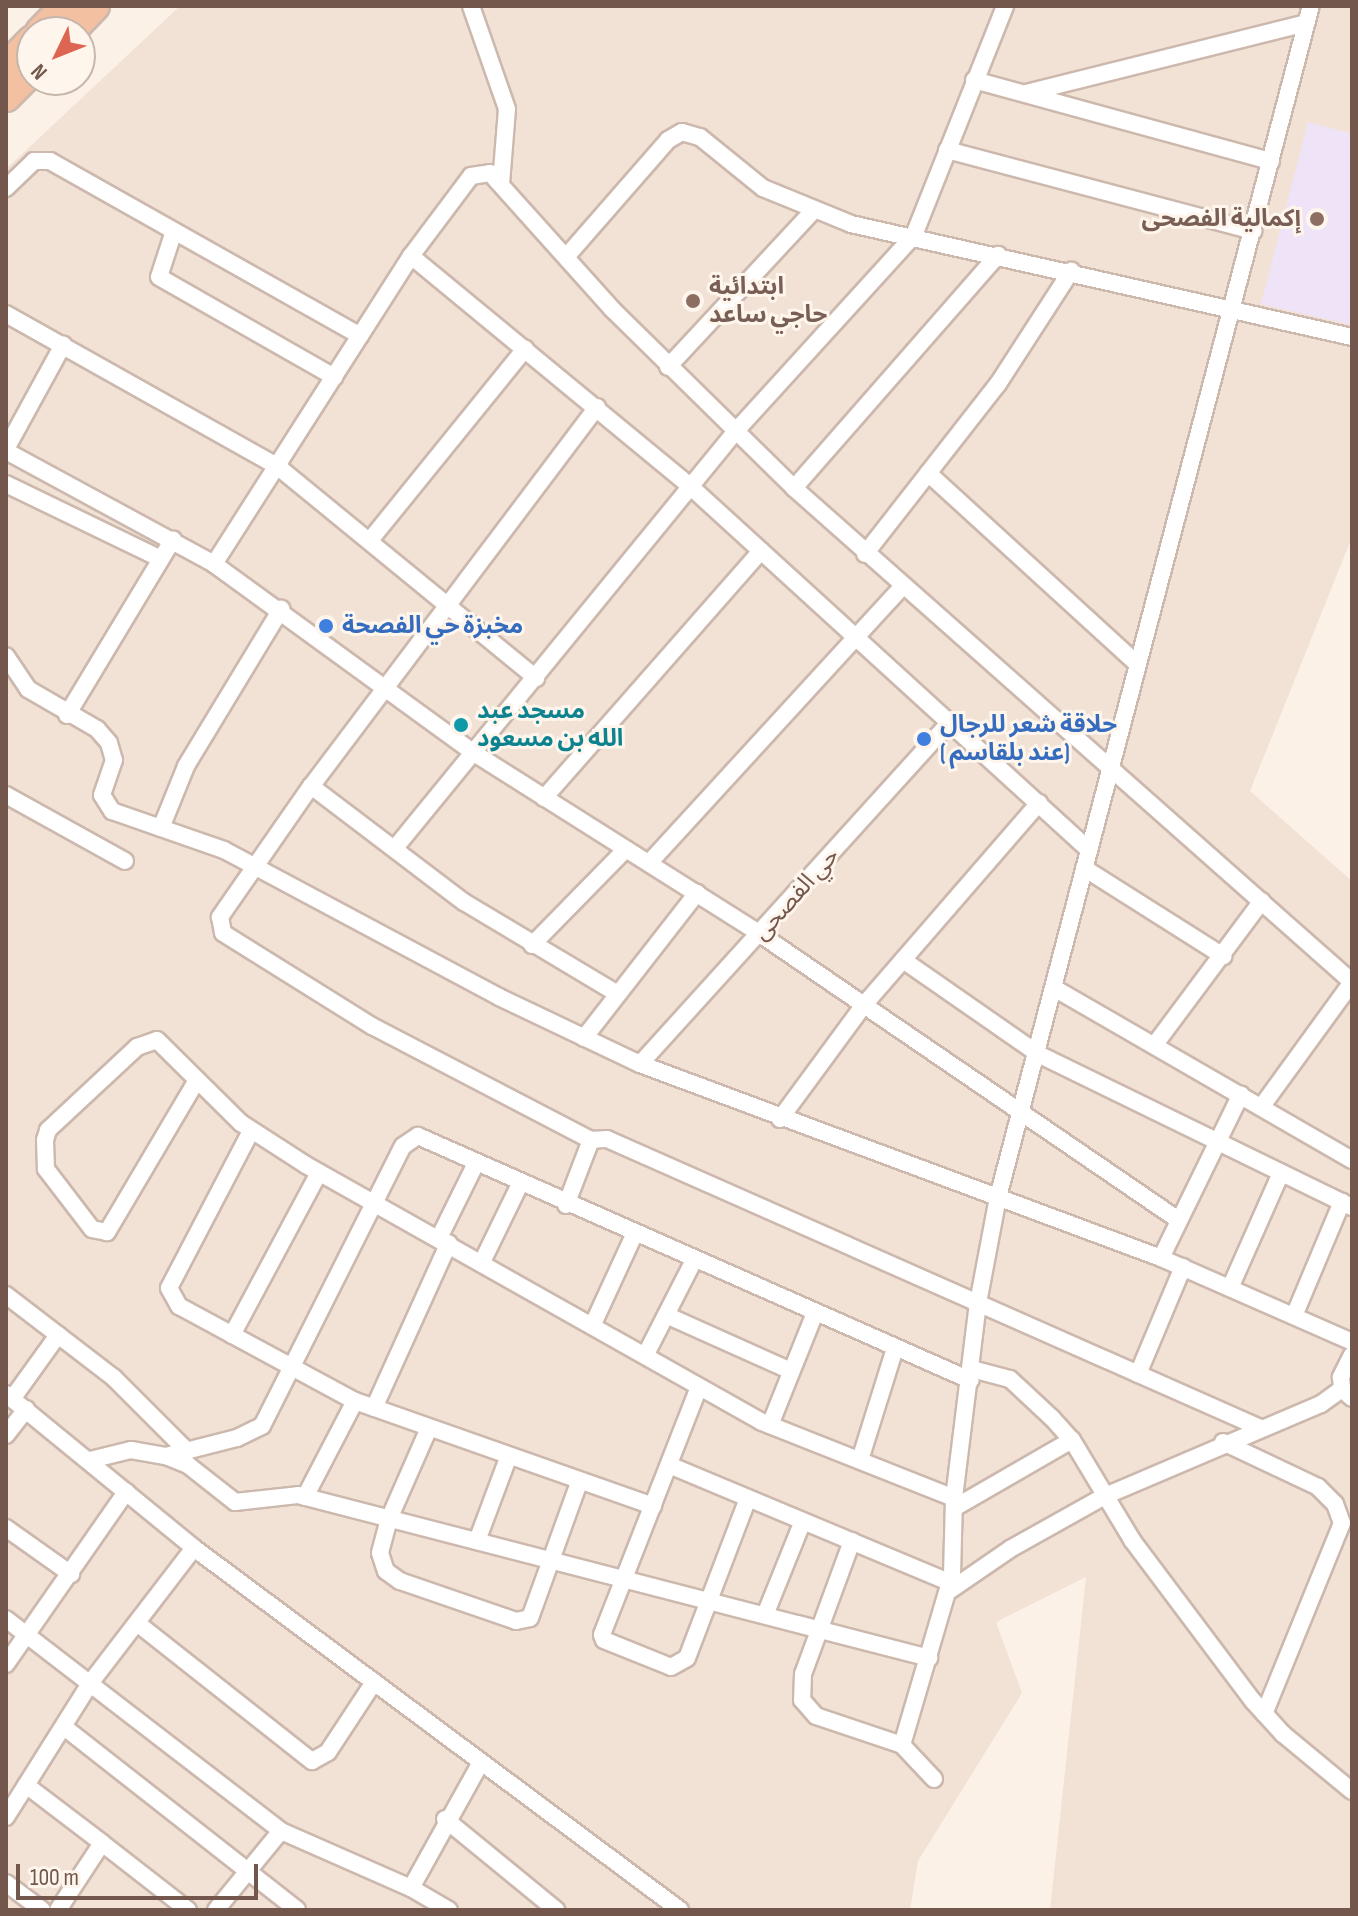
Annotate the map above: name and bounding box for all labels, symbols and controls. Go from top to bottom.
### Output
north arrow [16,16,96,96]
text: N [26,58,53,85]
place label: إكمالية الفصحى [1142,205,1301,233]
marker: إكمالية الفصحى [1308,210,1326,228]
place label: ابتدائية حاجي ساعد [709,273,827,329]
marker: ابتدائية حاجي ساعد [684,292,702,310]
place label: مخبزة حي الفصحة [342,612,523,640]
marker: مخبزة حي الفصحة [317,617,335,635]
place label: مسجد عبد الله بن مسعود [477,697,623,753]
place label: حلاقة شعر للرجال ( عند بلقاسم) [940,711,1117,767]
marker: مسجد عبد الله بن مسعود [452,716,470,734]
marker: حلاقة شعر للرجال ( عند بلقاسم) [915,730,933,748]
street label: حي الفصحى [747,842,845,946]
scale bar [20,1848,262,1898]
text: 100 m [30,1863,79,1892]

